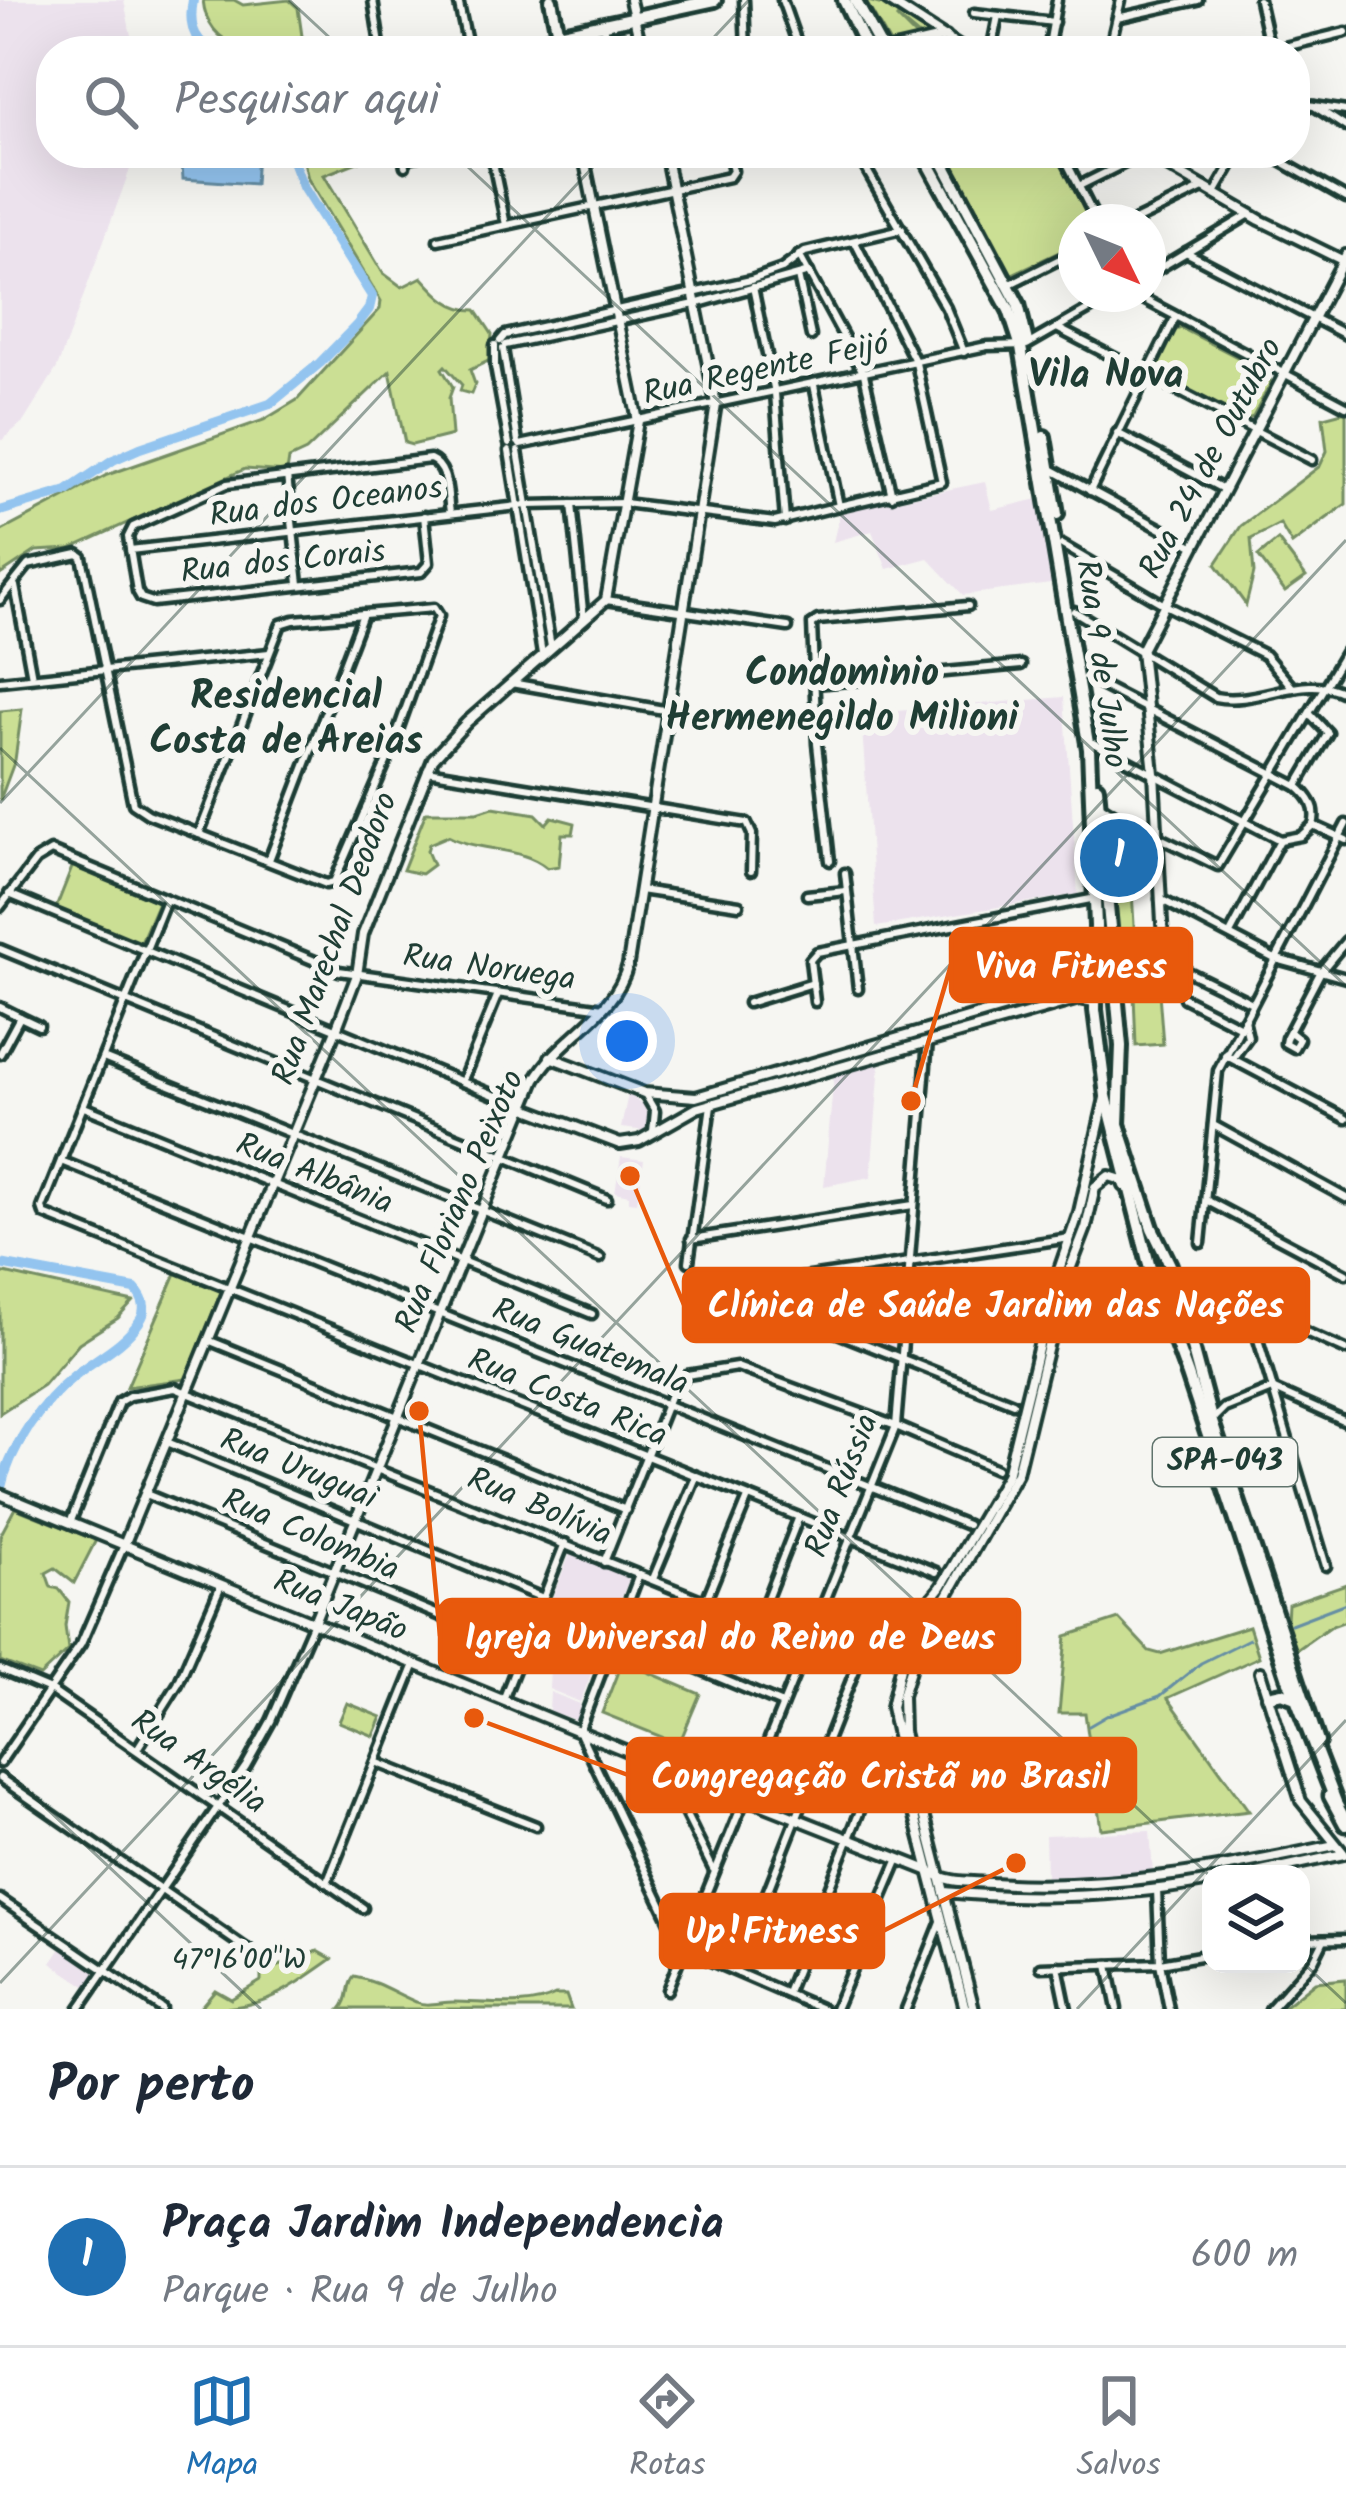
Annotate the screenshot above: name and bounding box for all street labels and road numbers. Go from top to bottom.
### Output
street label: Rua Regente Feijó [638,318,896,422]
street label: Rua 24 de Outubro [1126,329,1298,589]
street label: Rua dos Oceanos [206,462,446,544]
street label: Rua dos Corais [178,526,388,600]
street label: Rua 9 de Julho [1059,556,1141,772]
street label: Rua Marechal Deodoro [258,785,414,1093]
street label: Rua Noruega [399,931,579,1007]
street label: Rua Floriano Peixoto [382,1062,540,1342]
street label: Rua Albânia [227,1119,401,1231]
street label: Rua Guatemala [484,1284,696,1412]
street label: Rua Costa Rica [459,1335,675,1463]
street label: Rua Rússia [791,1406,895,1566]
street label: Rua Uruguai [211,1414,386,1526]
road number: SPA-043 [1153,1438,1297,1486]
street label: Rua Bolívia [458,1454,620,1562]
street label: Rua Colombia [213,1475,407,1597]
street label: Rua Japão [265,1556,415,1658]
street label: Rua Argélia [119,1696,277,1830]

